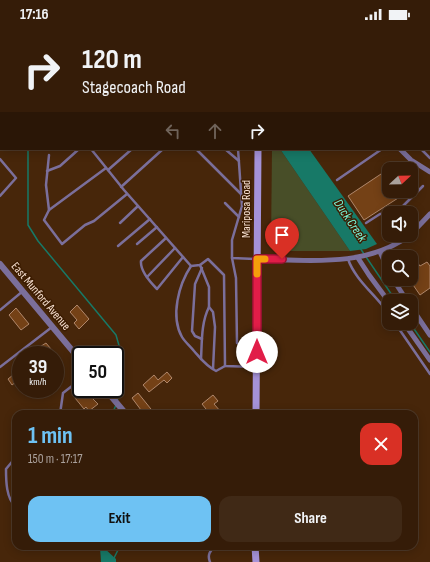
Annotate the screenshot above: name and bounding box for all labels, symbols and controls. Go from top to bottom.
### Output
text: 17:16 [20,5,49,24]
text: 120 m [82,43,142,76]
icon: right [16,44,68,96]
text: Stagecoach Road [82,77,186,98]
icon: left [162,120,184,142]
icon: ahead [204,120,226,142]
icon: right [246,120,268,142]
north arrow [382,162,418,198]
map controls [382,162,418,330]
street label: Mariposa Road [239,180,254,238]
water label: Duck Creek [330,196,371,246]
button: sound [382,206,418,242]
pin [265,218,299,259]
icon: arrive [271,224,293,246]
button: search [382,250,418,286]
street label: East Munford Avenue [8,259,74,334]
button: layers [382,294,418,330]
position arrow [236,331,278,373]
speed limit sign: 50 [72,346,124,398]
text: 39 [29,355,47,379]
text: km/h [29,376,47,388]
text: 1 min [28,421,73,450]
button: close [360,423,402,465]
text: 150 m · 17:17 [28,451,83,467]
button: Exit [28,496,211,542]
button: Share [219,496,402,542]

